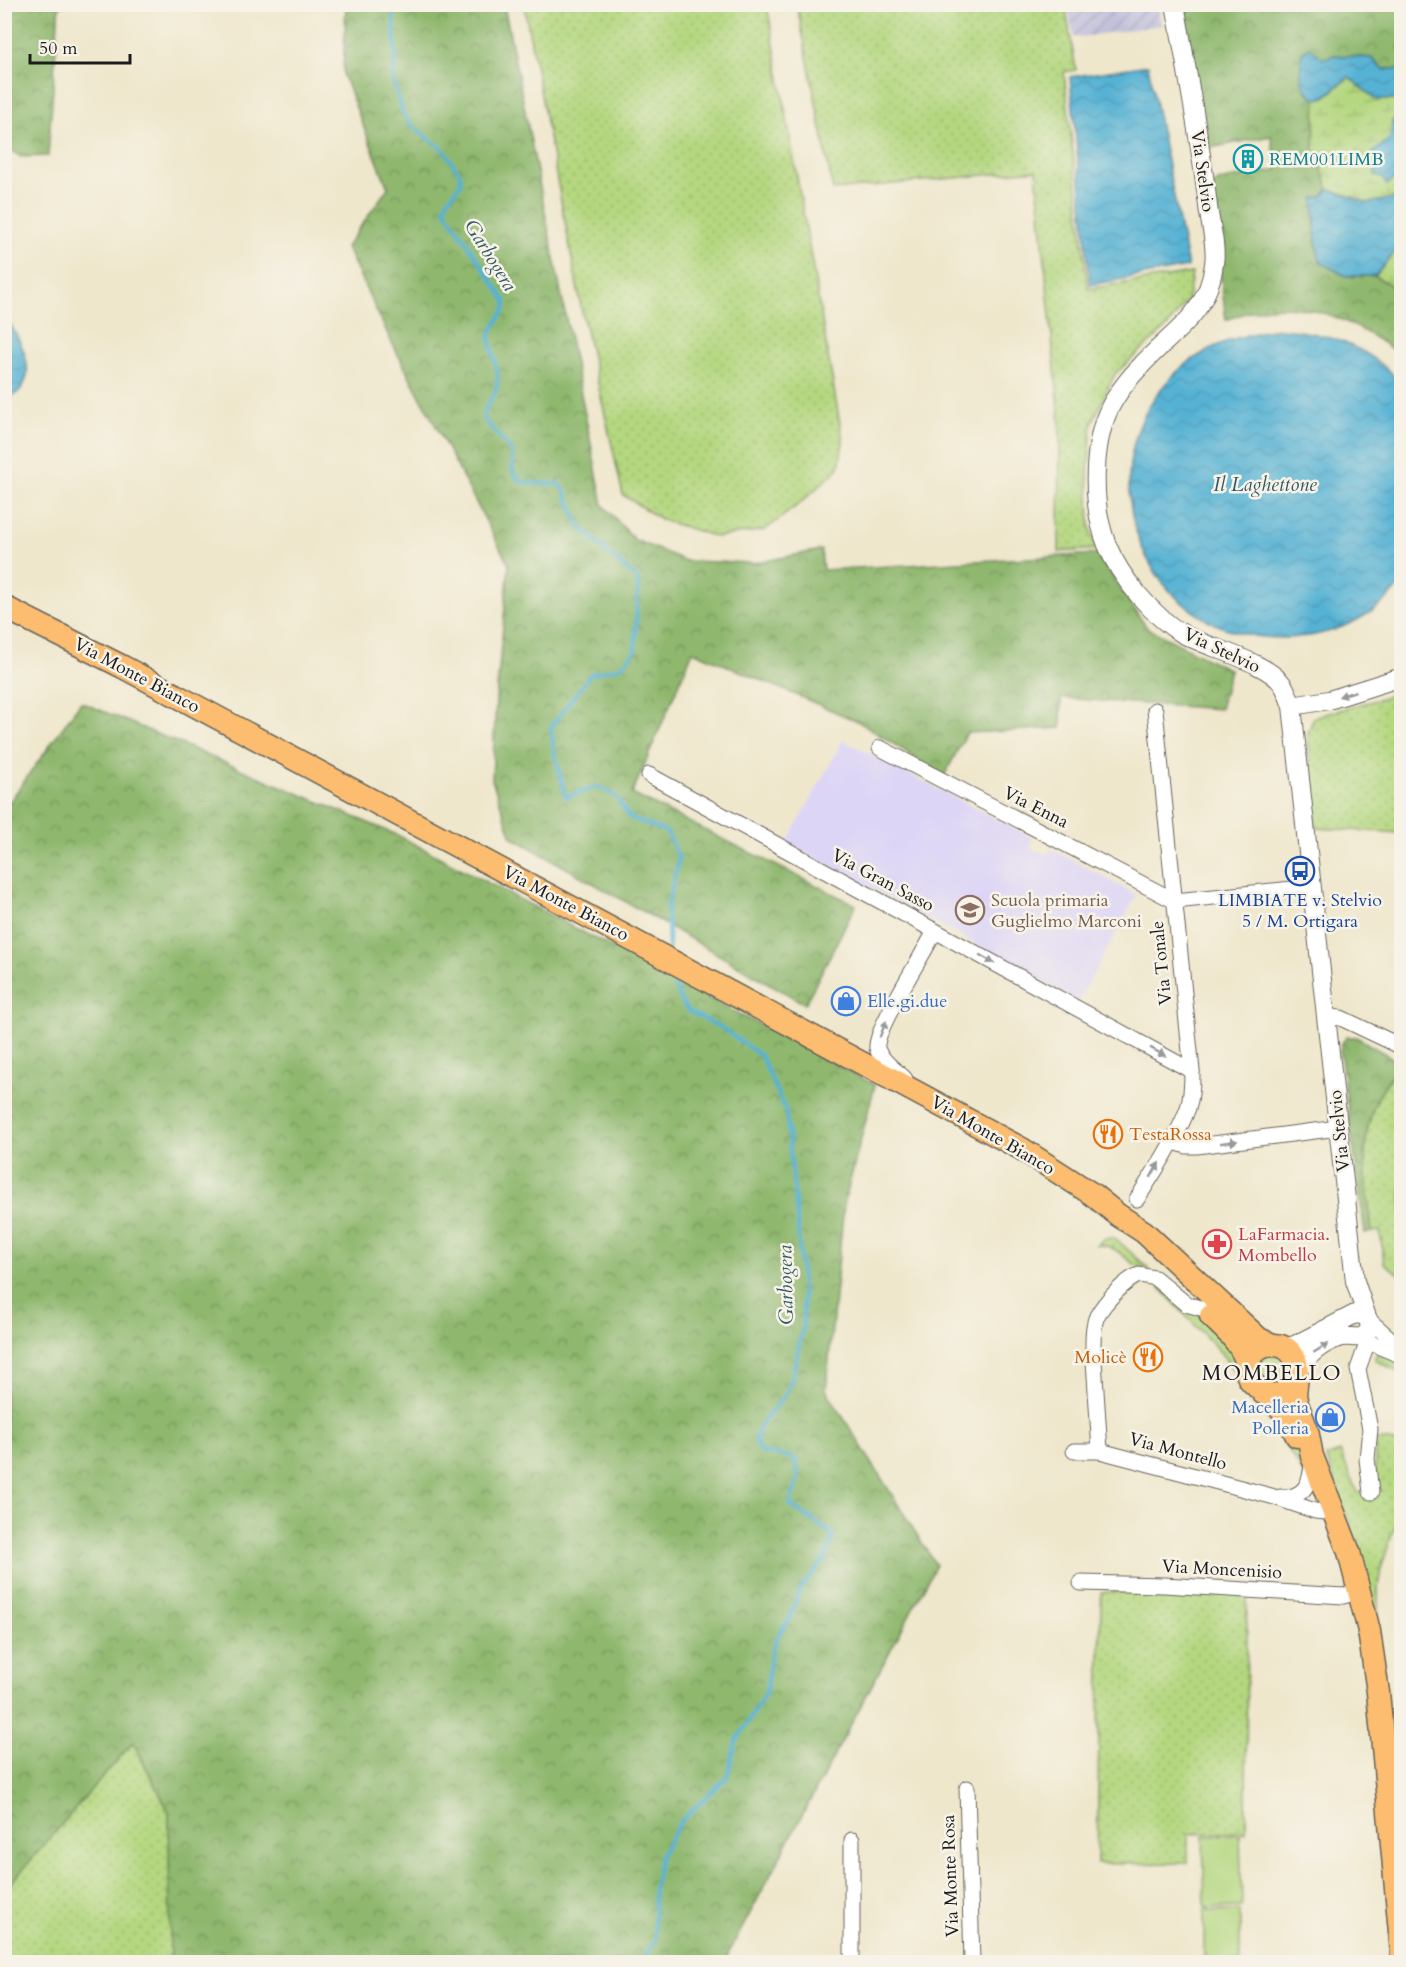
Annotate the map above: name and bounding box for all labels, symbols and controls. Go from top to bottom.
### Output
scale bar [30,27,130,65]
text: 50 m [39,36,78,61]
street label: Via Stelvio [1184,129,1221,214]
building icon: REM001LIMB [1232,143,1264,175]
place label: REM001LIMB [1269,147,1383,172]
water label: Garbogera [458,214,523,296]
water label: Il Laghettone [1213,471,1317,498]
street label: Via Stelvio [1179,622,1265,679]
street label: Via Monte Bianco [69,632,205,719]
one-way arrow [1338,690,1356,699]
street label: Via Enna [999,780,1073,835]
street label: Via Gran Sasso [827,843,939,918]
bus stop icon: LIMBIATE v. Stelvio 5 / M. Ortigara [1284,855,1316,887]
street label: Via Monte Bianco [498,860,634,947]
place label: Scuola primaria Guglielmo Marconi [991,888,1142,934]
place label: LIMBIATE v. Stelvio 5 / M. Ortigara [1218,888,1382,934]
school or university icon: Scuola primaria Guglielmo Marconi [954,894,986,926]
street label: Via Tonale [1145,920,1178,1006]
one-way arrow [978,954,995,964]
shop icon: Elle.gi.due [830,985,862,1017]
place label: Elle.gi.due [867,989,947,1014]
one-way arrow [879,1020,888,1038]
one-way arrow [1149,1047,1166,1057]
street label: Via Stelvio [1323,1088,1356,1173]
street label: Via Monte Bianco [926,1090,1060,1181]
restaurant icon: TestaRossa [1092,1118,1124,1150]
place label: TestaRossa [1129,1122,1212,1147]
one-way arrow [1219,1137,1238,1147]
one-way arrow [1150,1161,1160,1178]
place label: LaFarmacia. Mombello [1238,1222,1330,1268]
pharmacy icon: LaFarmacia. Mombello [1201,1228,1233,1260]
water label: Garbogera [771,1245,800,1325]
restaurant icon: Molicè [1132,1341,1164,1373]
one-way arrow [1313,1343,1329,1354]
place label: Molicè [1074,1345,1127,1370]
district label: MOMBELLO [1202,1359,1342,1388]
place label: Macelleria Polleria [1231,1395,1309,1441]
shop icon: Macelleria Polleria [1314,1401,1346,1433]
street label: Via Montello [1126,1426,1230,1477]
street label: Via Moncenisio [1161,1554,1283,1585]
street label: Via Monte Rosa [936,1814,965,1938]

